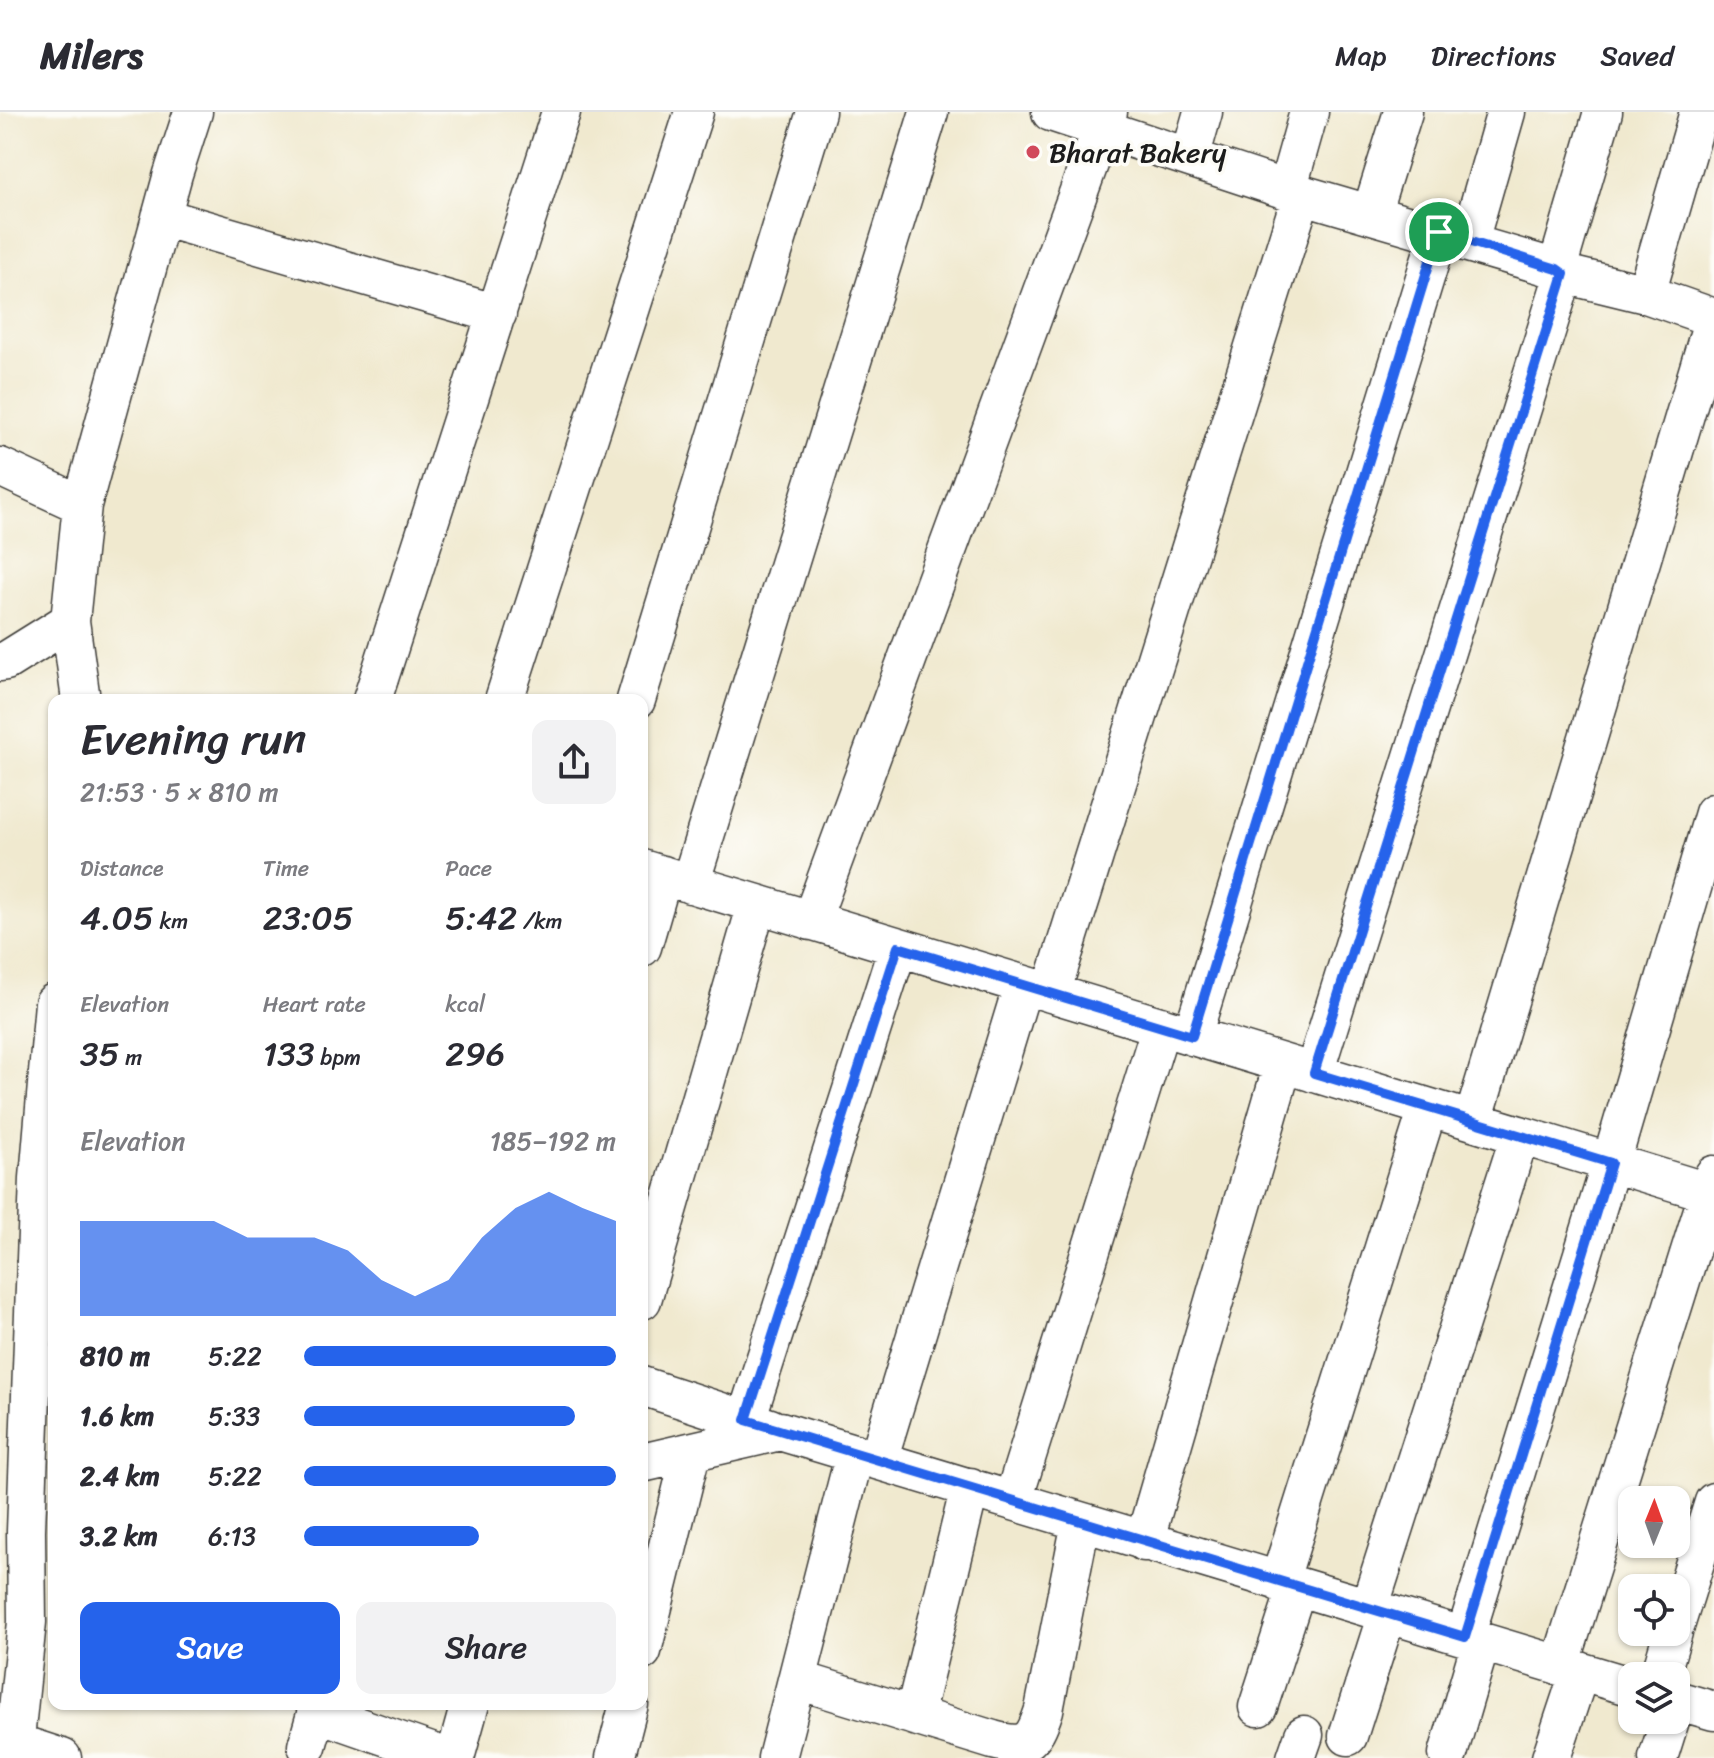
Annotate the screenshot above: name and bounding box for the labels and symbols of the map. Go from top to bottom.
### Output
place label: Bharat Bakery [1049,128,1227,177]
marker: Bharat Bakery [1024,143,1042,161]
pin [1405,198,1473,266]
north arrow [1618,1486,1690,1558]

